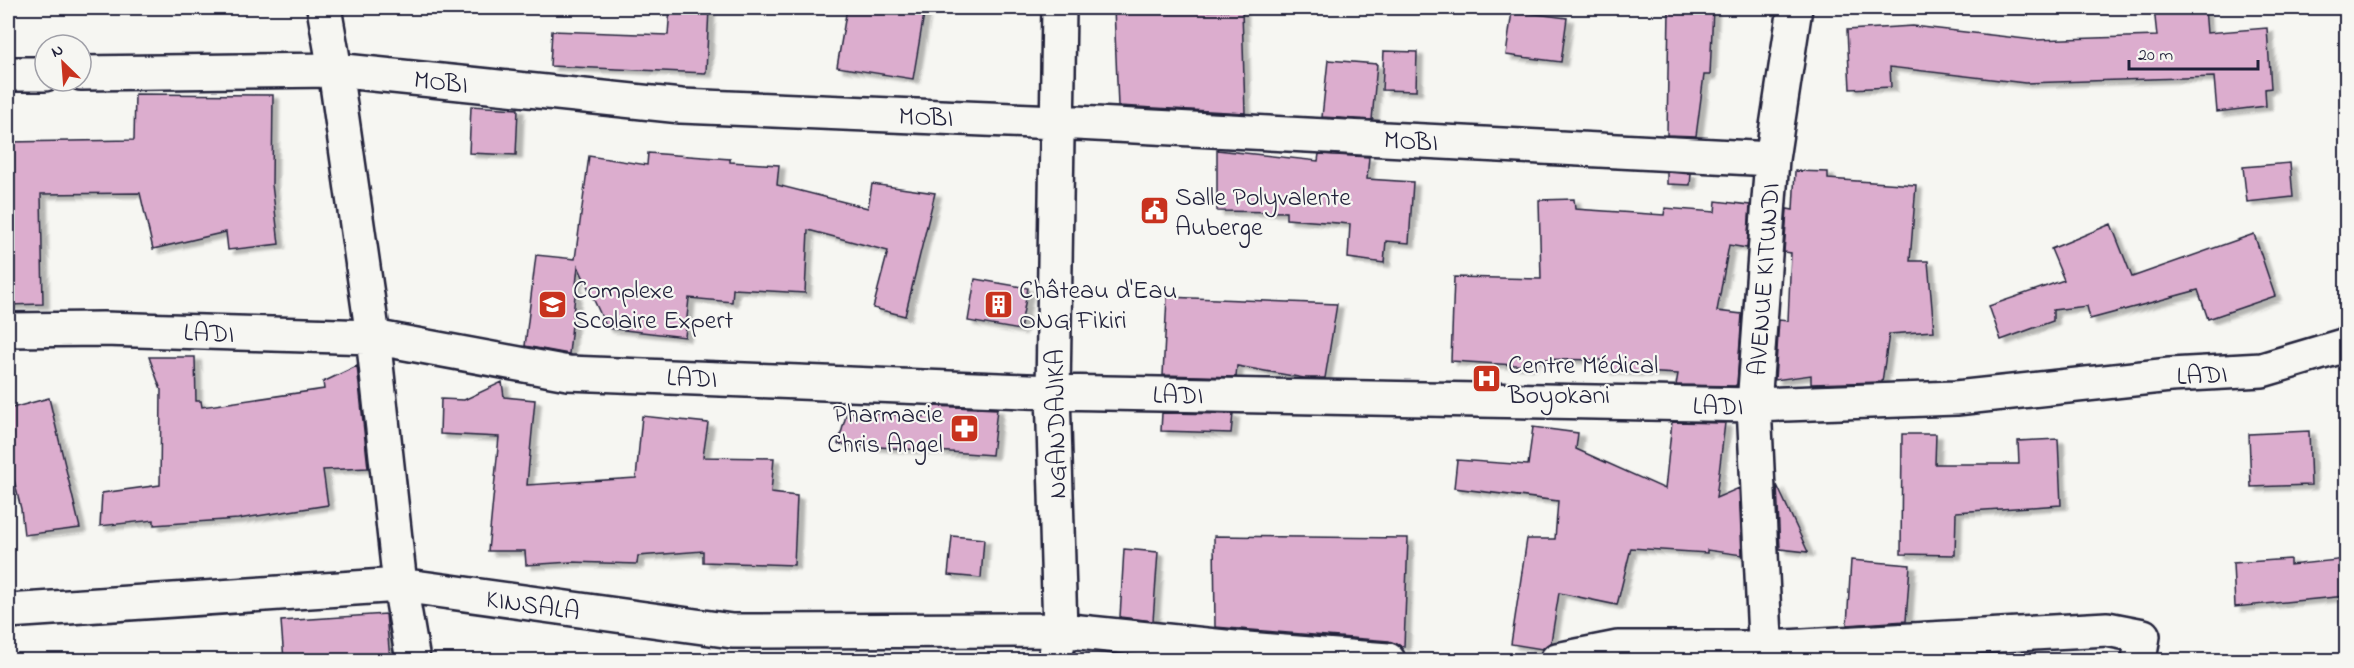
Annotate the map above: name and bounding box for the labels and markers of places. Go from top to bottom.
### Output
place label: Salle Polyvalente Auberge [1175,180,1351,248]
public building icon: Salle Polyvalente Auberge [1138,195,1170,227]
place label: Complexe Scolaire Expert [573,273,734,341]
place label: Château d'Eau ONG Fikiri [1019,273,1177,341]
school or university icon: Complexe Scolaire Expert [536,288,568,320]
building icon: Château d'Eau ONG Fikiri [982,288,1014,320]
place label: Centre Médical Boyokani [1507,348,1658,416]
hospital icon: Centre Médical Boyokani [1471,363,1503,395]
place label: Pharmacie Chris Angel [827,397,943,465]
pharmacy icon: Pharmacie Chris Angel [948,412,980,444]

